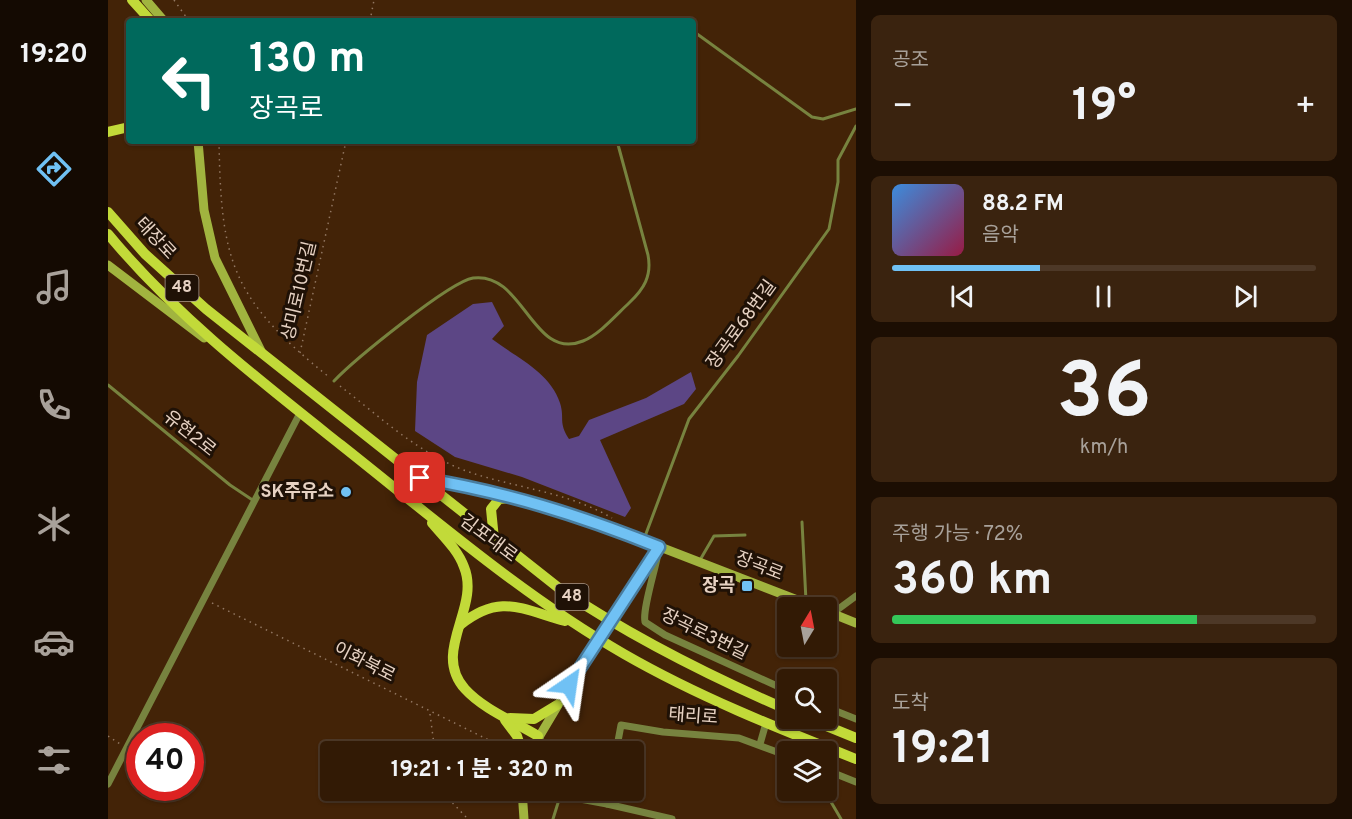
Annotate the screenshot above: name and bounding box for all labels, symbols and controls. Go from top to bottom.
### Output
text: 130 m [249,34,365,87]
text: 19:20 [20,38,88,72]
icon: left [150,42,228,120]
text: 공조 [892,48,929,74]
text: 19° [1072,79,1136,136]
text: − [892,87,913,129]
text: + [1295,87,1316,129]
text: 장곡로 [249,93,324,127]
icon: directions [33,148,75,190]
text: 88.2 FM [982,191,1064,218]
street label: 태장로 [130,213,180,265]
text: 음악 [982,223,1019,249]
street label: 상미로10번길 [277,239,323,343]
icon: music [33,266,75,308]
road number: 48 [166,275,198,301]
street label: 장곡로68번길 [702,276,782,374]
icon: previous [946,280,979,313]
icon: pause [1087,280,1120,313]
icon: next [1229,280,1262,313]
text: 36 [1057,346,1151,445]
icon: phone [33,384,75,426]
street label: 유현2로 [158,406,220,462]
text: km/h [1080,435,1128,461]
pin [394,452,445,503]
icon: arrive [403,461,436,494]
place label: SK주유소 [261,481,334,504]
marker: SK주유소 [339,485,353,499]
icon: climate [33,503,75,545]
street label: 김포대로 [455,510,521,568]
text: 주행 가능 · 72% [892,522,1023,548]
street label: 장곡로 [732,547,786,587]
text: 360 km [892,553,1052,610]
place label: 장곡 [702,575,735,598]
marker: 장곡 [740,579,754,593]
road number: 48 [556,584,588,610]
north arrow [777,597,837,657]
map controls [777,597,837,801]
street label: 장곡로3번길 [657,604,751,666]
icon: car [33,621,75,663]
street label: 이화북로 [329,638,399,688]
position arrow [537,653,601,717]
button: search [777,669,837,729]
text: 도착 [892,691,929,717]
street label: 태리로 [667,704,719,730]
text: 19:21 [892,722,994,779]
speed limit sign: 40 [126,723,204,801]
icon: filters [33,739,75,781]
button: layers [777,741,837,801]
text: 19:21 · 1 분 · 320 m [391,757,573,784]

